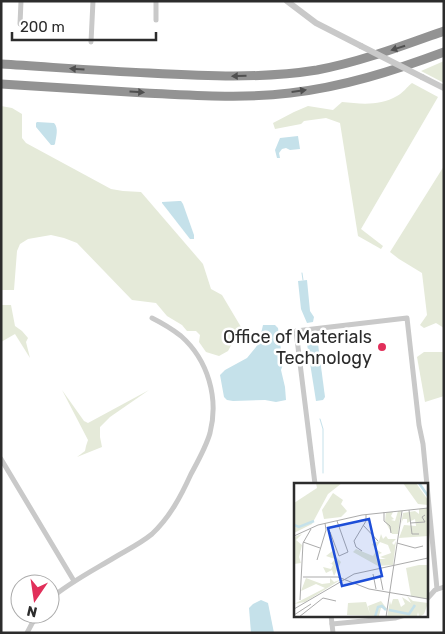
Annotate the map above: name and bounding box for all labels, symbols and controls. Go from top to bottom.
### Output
scale bar [12,10,156,42]
text: 200 m [20,18,65,36]
one-way arrow [390,44,405,52]
one-way arrow [68,65,84,73]
one-way arrow [231,73,247,81]
one-way arrow [292,87,308,95]
one-way arrow [130,89,146,97]
place label: Office of Materials Technology [223,326,372,369]
marker: Office of Materials Technology [376,341,388,353]
inset map [294,483,428,616]
north arrow [10,574,60,624]
text: N [25,602,39,621]

